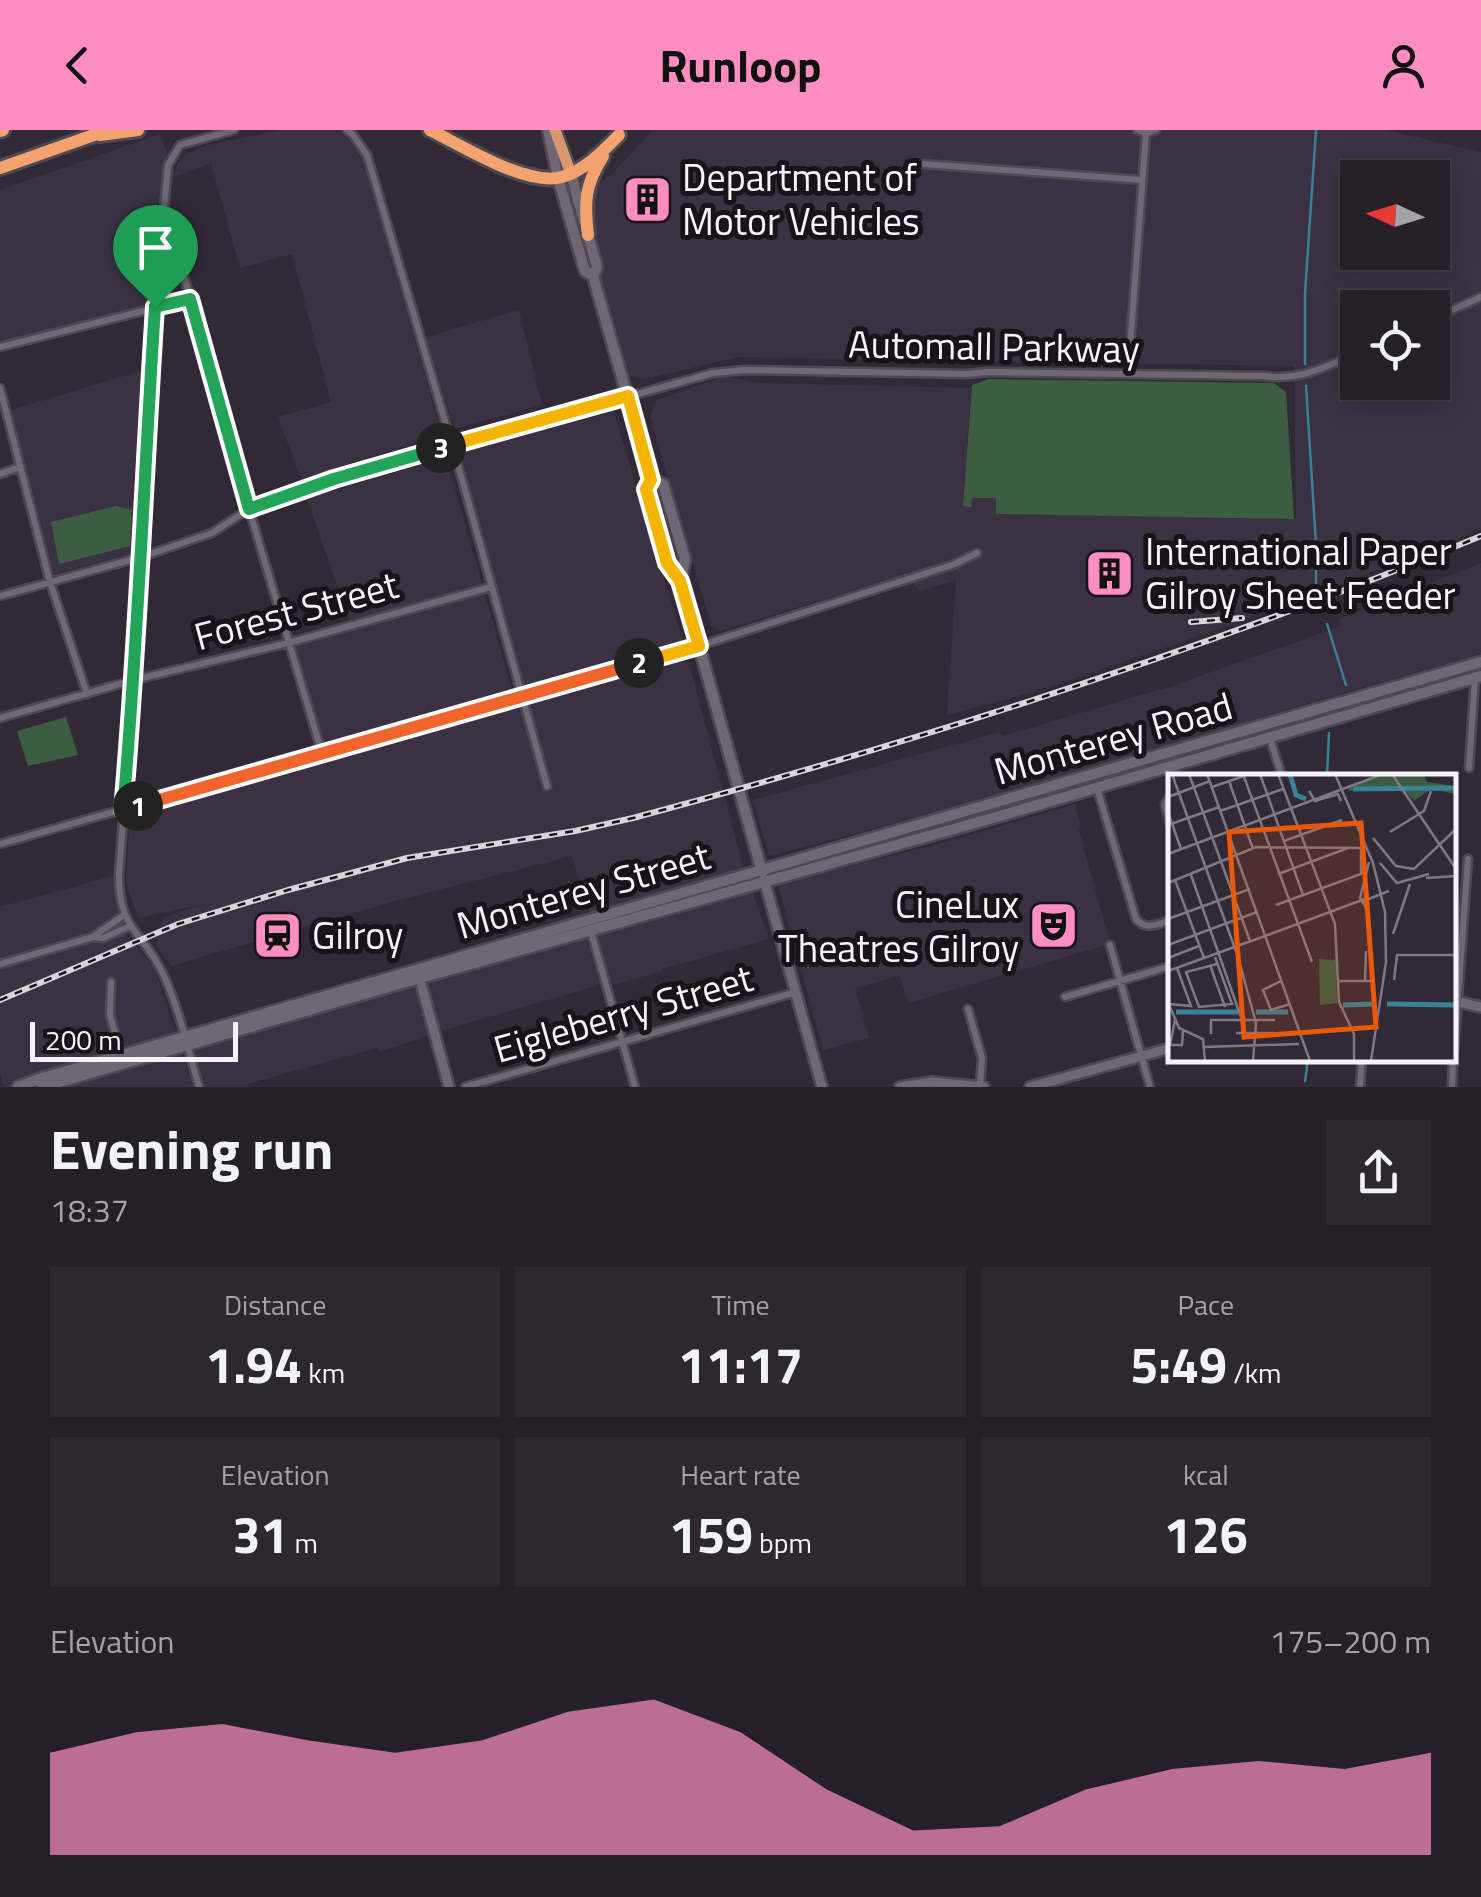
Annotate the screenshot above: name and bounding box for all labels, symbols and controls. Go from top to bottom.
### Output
text: Runloop [659,31,822,99]
icon: back [50,38,105,93]
icon: person [1376,38,1431,93]
place label: Department of Motor Vehicles [682,148,920,250]
north arrow [1340,160,1450,270]
map controls [1340,160,1450,400]
building icon: Department of Motor Vehicles [621,173,673,225]
pin [113,205,198,308]
icon: arrive [128,220,183,275]
button: locate [1340,290,1450,400]
street label: Automall Parkway [848,314,1140,378]
pin: 3 [416,423,466,473]
text: 3 [433,426,449,469]
place label: International Paper Gilroy Sheet Feeder [1145,522,1456,624]
building icon: International Paper Gilroy Sheet Feeder [1084,547,1136,599]
street label: Forest Street [188,555,404,665]
pin: 2 [614,638,664,688]
text: 2 [631,641,647,684]
street label: Monterey Road [987,676,1239,800]
inset map [1168,774,1456,1062]
pin: 1 [113,781,163,831]
text: 1 [130,784,146,827]
street label: Monterey Street [450,826,716,954]
place label: CineLux Theatres Gilroy [778,875,1019,977]
theatre icon: CineLux Theatres Gilroy [1028,900,1080,952]
place label: Gilroy [312,906,403,964]
station icon: Gilroy [251,909,303,961]
street label: Eigleberry Street [487,948,759,1078]
scale bar [30,1017,238,1061]
text: 200 m [45,1018,122,1061]
text: Evening run [50,1107,333,1190]
button: share [1326,1120,1431,1225]
text: 18:37 [50,1186,129,1234]
text: Distance [224,1283,326,1326]
text: Time [711,1283,770,1326]
text: Pace [1177,1283,1234,1326]
text: 1.94 [205,1326,302,1402]
text: 11:17 [678,1326,803,1402]
text: 5:49 [1130,1326,1227,1402]
text: km [302,1351,345,1394]
text: /km [1227,1351,1282,1394]
text: Elevation [221,1453,330,1496]
text: Heart rate [680,1453,801,1496]
text: kcal [1183,1453,1229,1496]
text: 31 [232,1496,288,1572]
text: 159 [669,1496,753,1572]
text: 126 [1164,1496,1248,1572]
text: m [288,1521,318,1564]
text: bpm [753,1521,812,1564]
text: Elevation [50,1617,174,1665]
text: 175–200 m [1269,1617,1431,1665]

